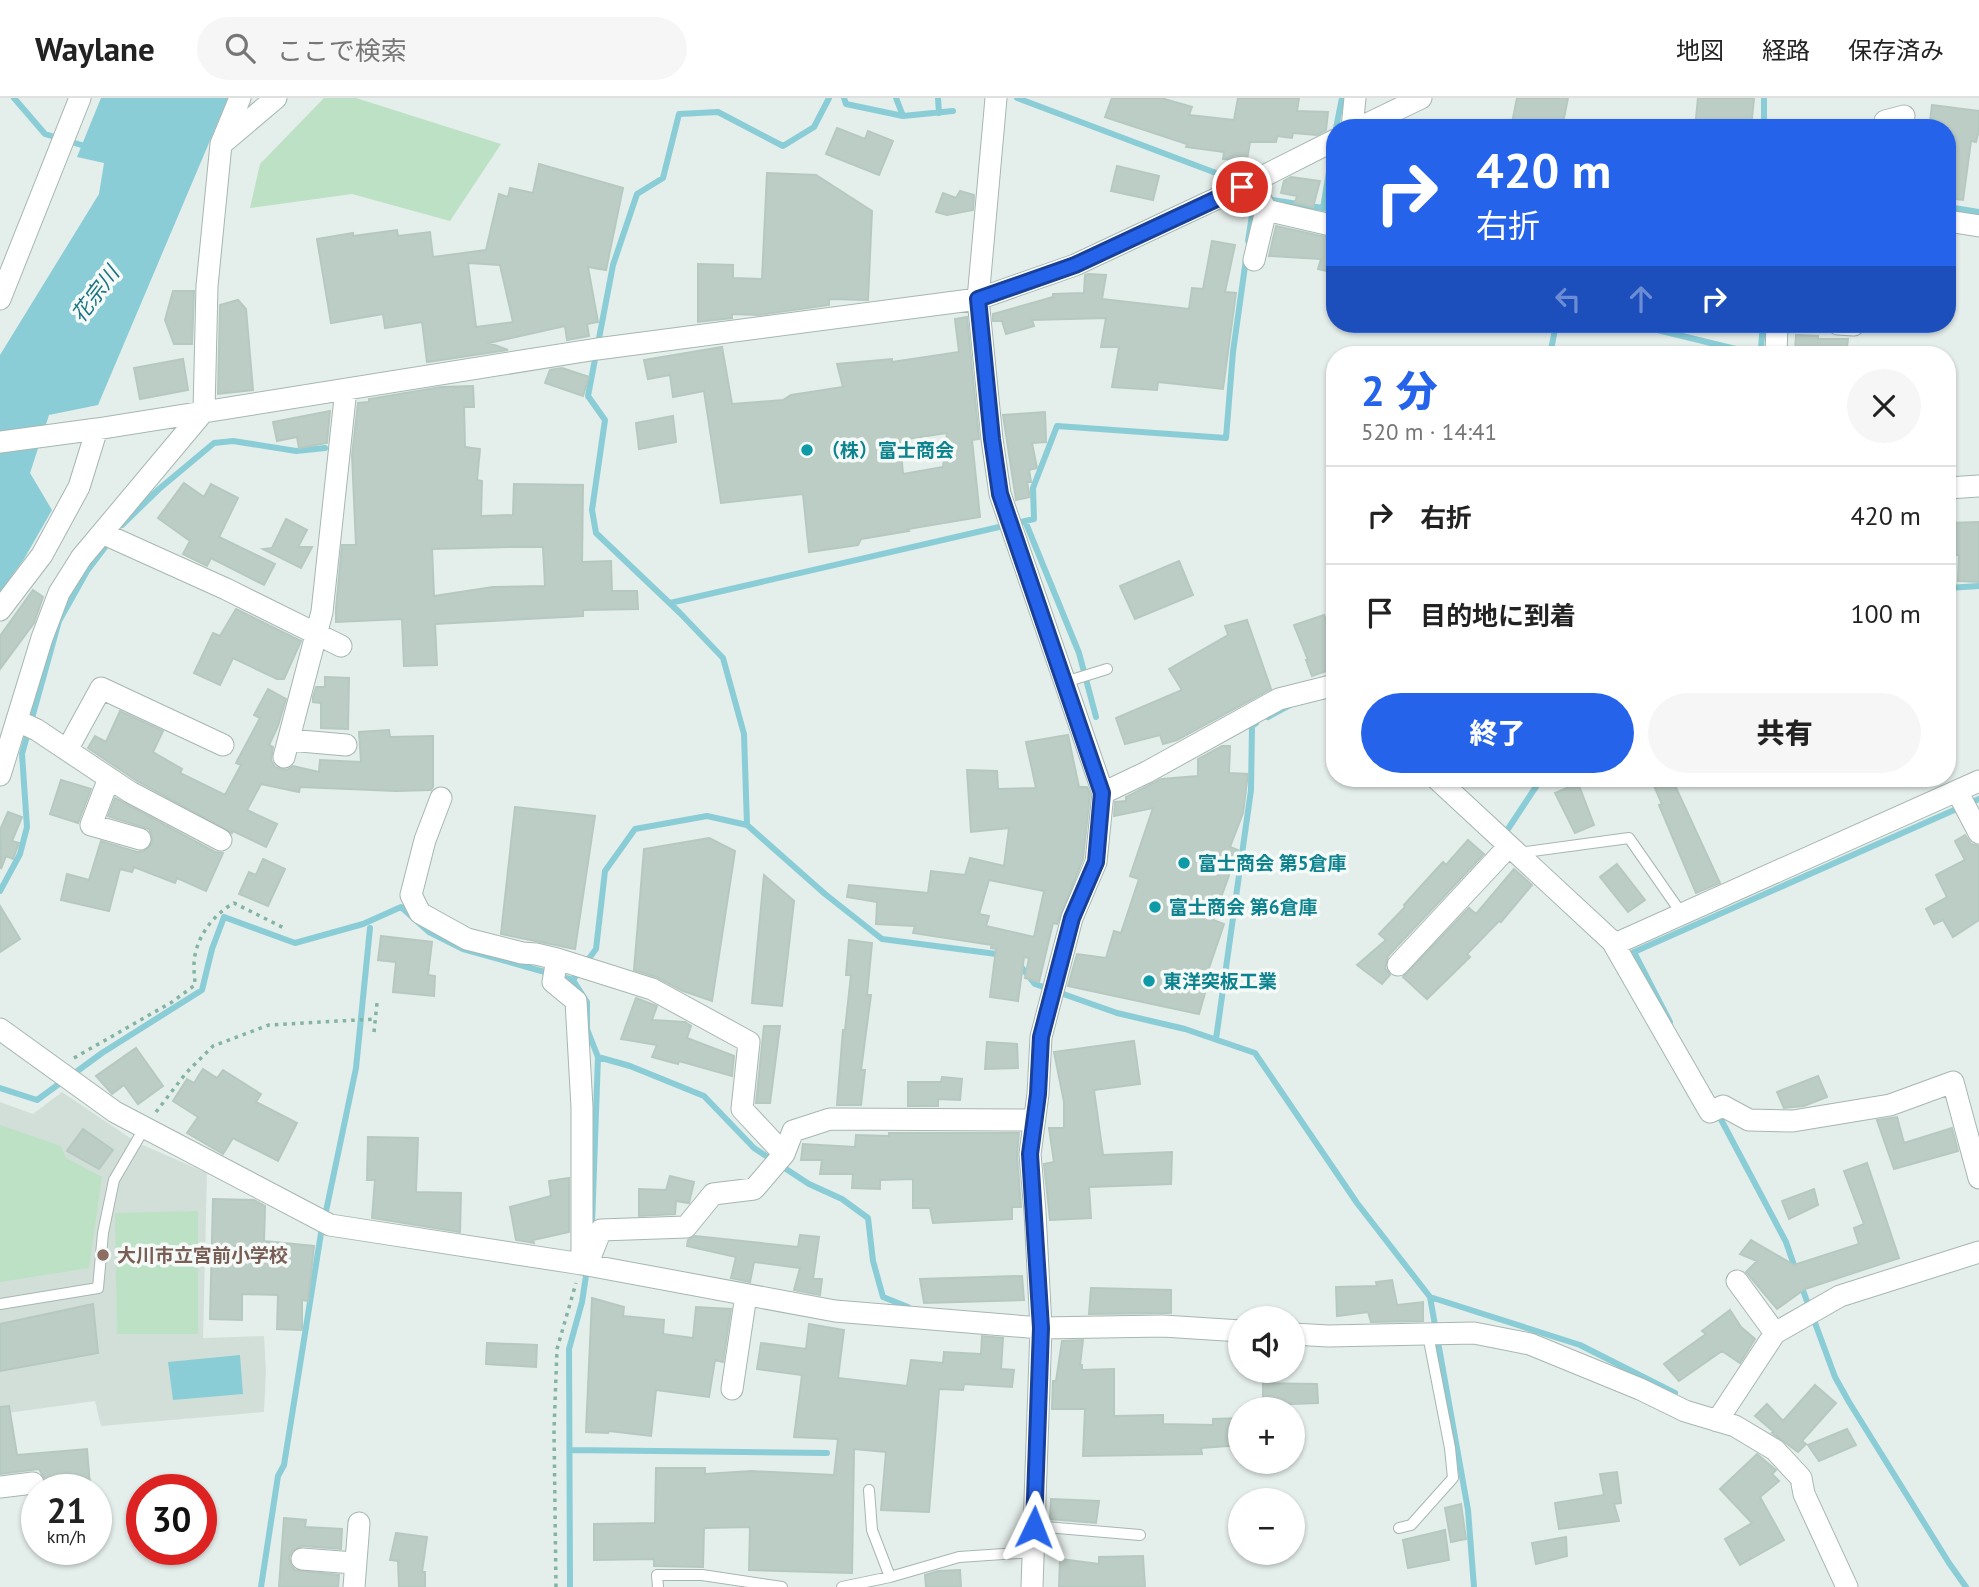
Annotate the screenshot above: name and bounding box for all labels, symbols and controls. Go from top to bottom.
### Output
search box [197,17,687,80]
text: Waylane [35,27,155,70]
icon: search [221,29,259,67]
text: ここで検索 [277,34,407,67]
text: 地図 [1676,35,1724,66]
text: 経路 [1762,35,1810,66]
text: 保存済み [1848,35,1944,66]
text: 420 m [1476,138,1611,202]
icon: right [1361,147,1452,238]
pin [1212,157,1272,217]
icon: arrive [1223,168,1261,206]
text: 右折 [1476,204,1540,246]
water label: 花宗川 [65,259,126,327]
icon: left [1549,280,1587,318]
icon: ahead [1622,280,1660,318]
icon: right [1695,280,1733,318]
text: 2 分 [1361,363,1437,418]
button: close [1847,369,1921,443]
text: 520 m · 14:41 [1361,417,1497,446]
place label: （株）富士商会 [821,438,954,462]
marker: （株）富士商会 [799,442,815,458]
icon: right [1361,496,1399,534]
text: 420 m [1850,499,1921,532]
text: 右折 [1420,501,1472,534]
icon: arrive [1361,594,1399,632]
text: 100 m [1850,597,1921,630]
text: 目的地に到着 [1420,599,1576,632]
button: 終了 [1361,693,1634,773]
button: 共有 [1648,693,1921,773]
place label: 富士商会 第5倉庫 [1198,851,1347,875]
marker: 富士商会 第5倉庫 [1176,855,1192,871]
place label: 富士商会 第6倉庫 [1169,895,1318,919]
marker: 富士商会 第6倉庫 [1147,899,1163,915]
place label: 東洋突板工業 [1163,969,1277,993]
marker: 東洋突板工業 [1141,973,1157,989]
place label: 大川市立宮前小学校 [117,1243,288,1267]
marker: 大川市立宮前小学校 [95,1247,111,1263]
map controls [1228,1306,1305,1565]
button: sound [1228,1306,1305,1383]
button: + [1228,1397,1305,1474]
speed limit sign: 30 [126,1474,217,1565]
text: 21 [47,1487,86,1533]
button: − [1228,1488,1305,1565]
position arrow [997,1490,1071,1564]
text: km/h [47,1525,86,1548]

